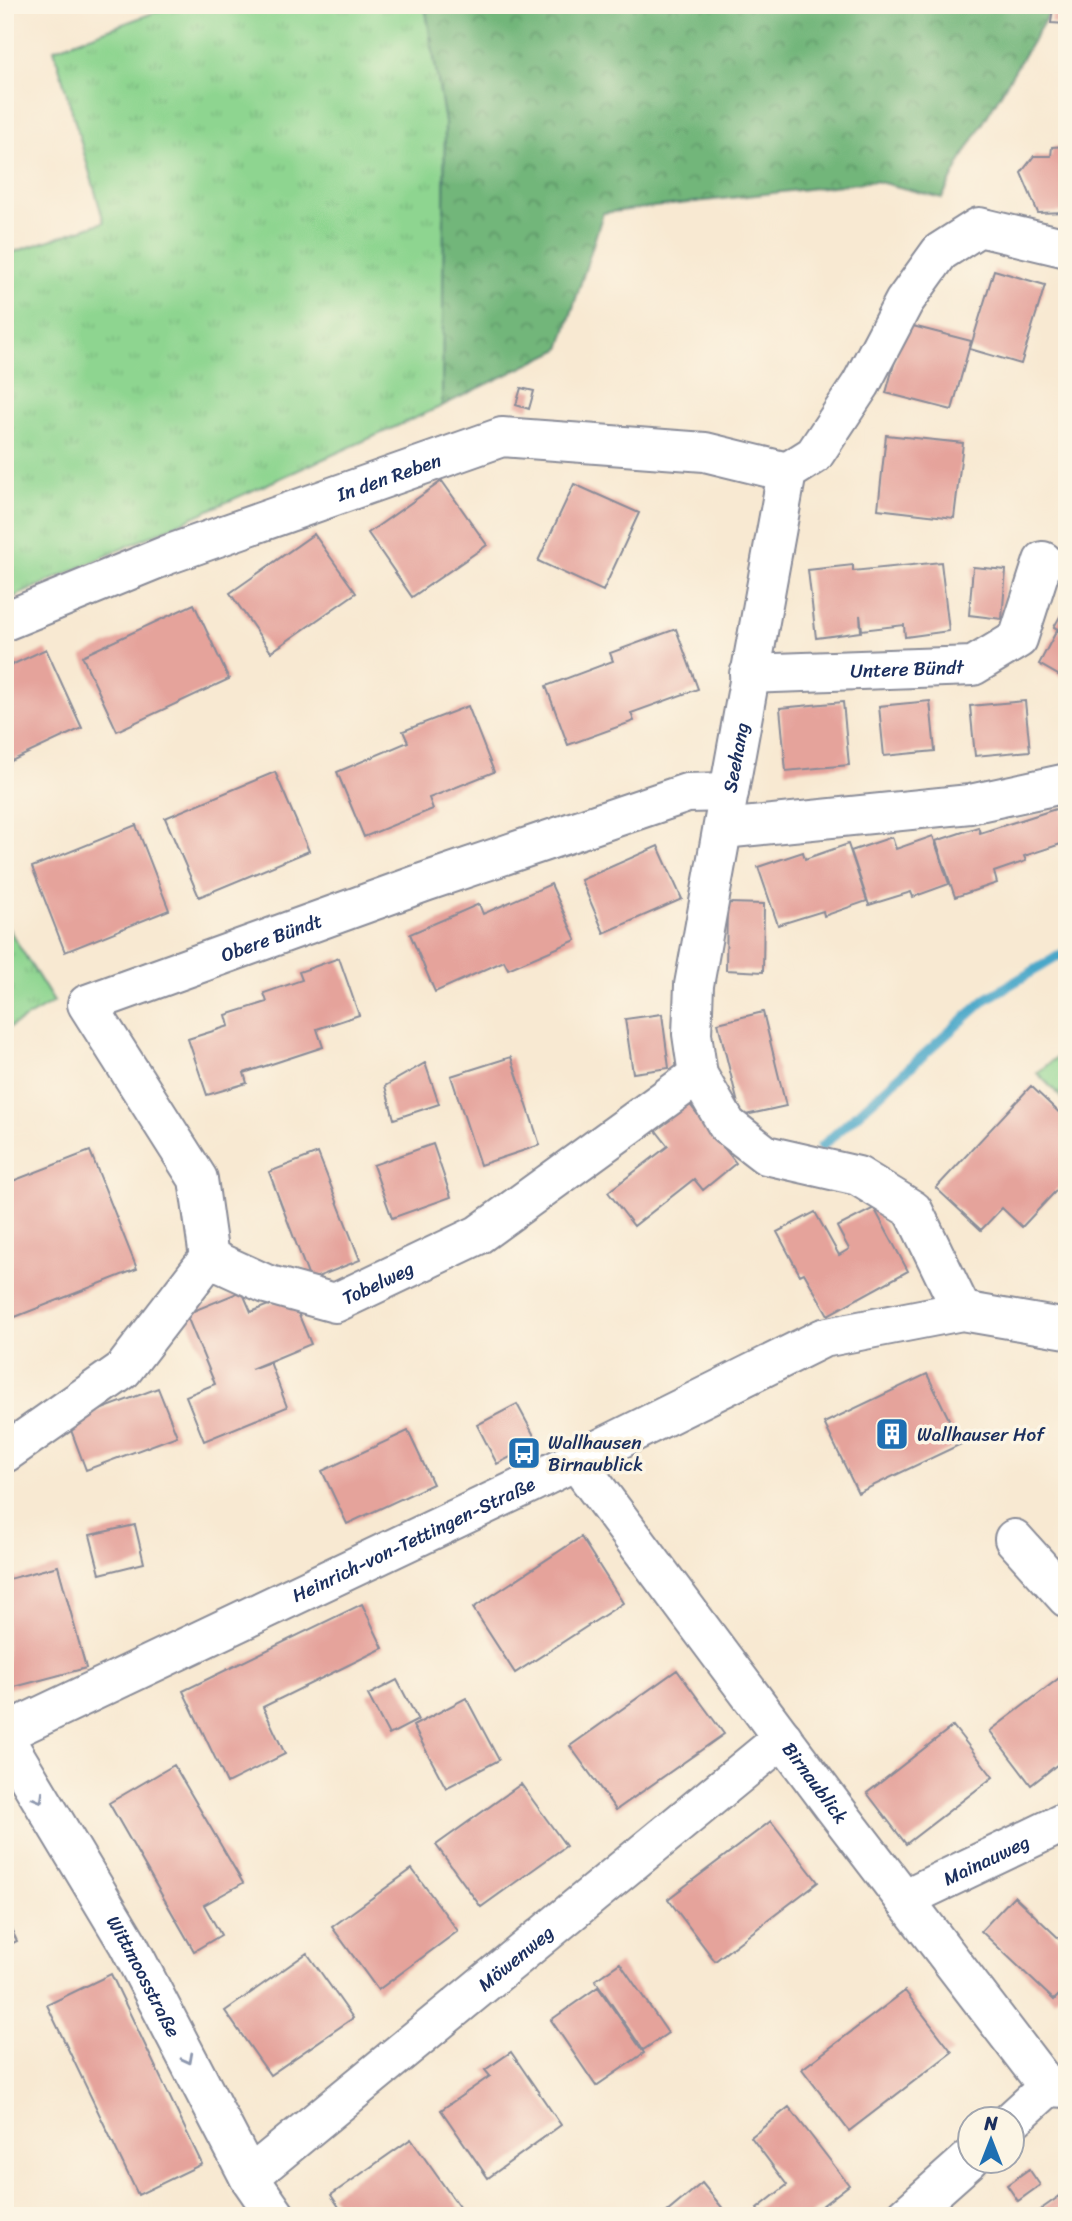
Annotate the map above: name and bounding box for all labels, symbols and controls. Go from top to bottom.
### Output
street label: In den Reben [331,443,446,511]
street label: Untere Bündt [850,650,966,687]
street label: Seehang [713,720,758,795]
street label: Obere Bündt [216,904,327,971]
street label: Tobelweg [336,1251,420,1314]
building icon: Wallhauser Hof [873,1415,911,1453]
place label: Wallhauser Hof [917,1418,1046,1451]
place label: Wallhausen Birnaublick [548,1426,643,1481]
bus stop icon: Wallhausen Birnaublick [505,1434,543,1472]
street label: Heinrich-von-Tettingen-Straße [286,1467,541,1611]
street label: Birnaublick [774,1734,857,1831]
one-way arrow [31,1790,44,1803]
street label: Mainauweg [937,1825,1035,1895]
street label: Wittmoosstraße [98,1909,190,2043]
street label: Möwenweg [470,1916,561,2000]
one-way arrow [179,2052,193,2065]
north arrow [956,2106,1026,2176]
text: N [983,2107,998,2140]

